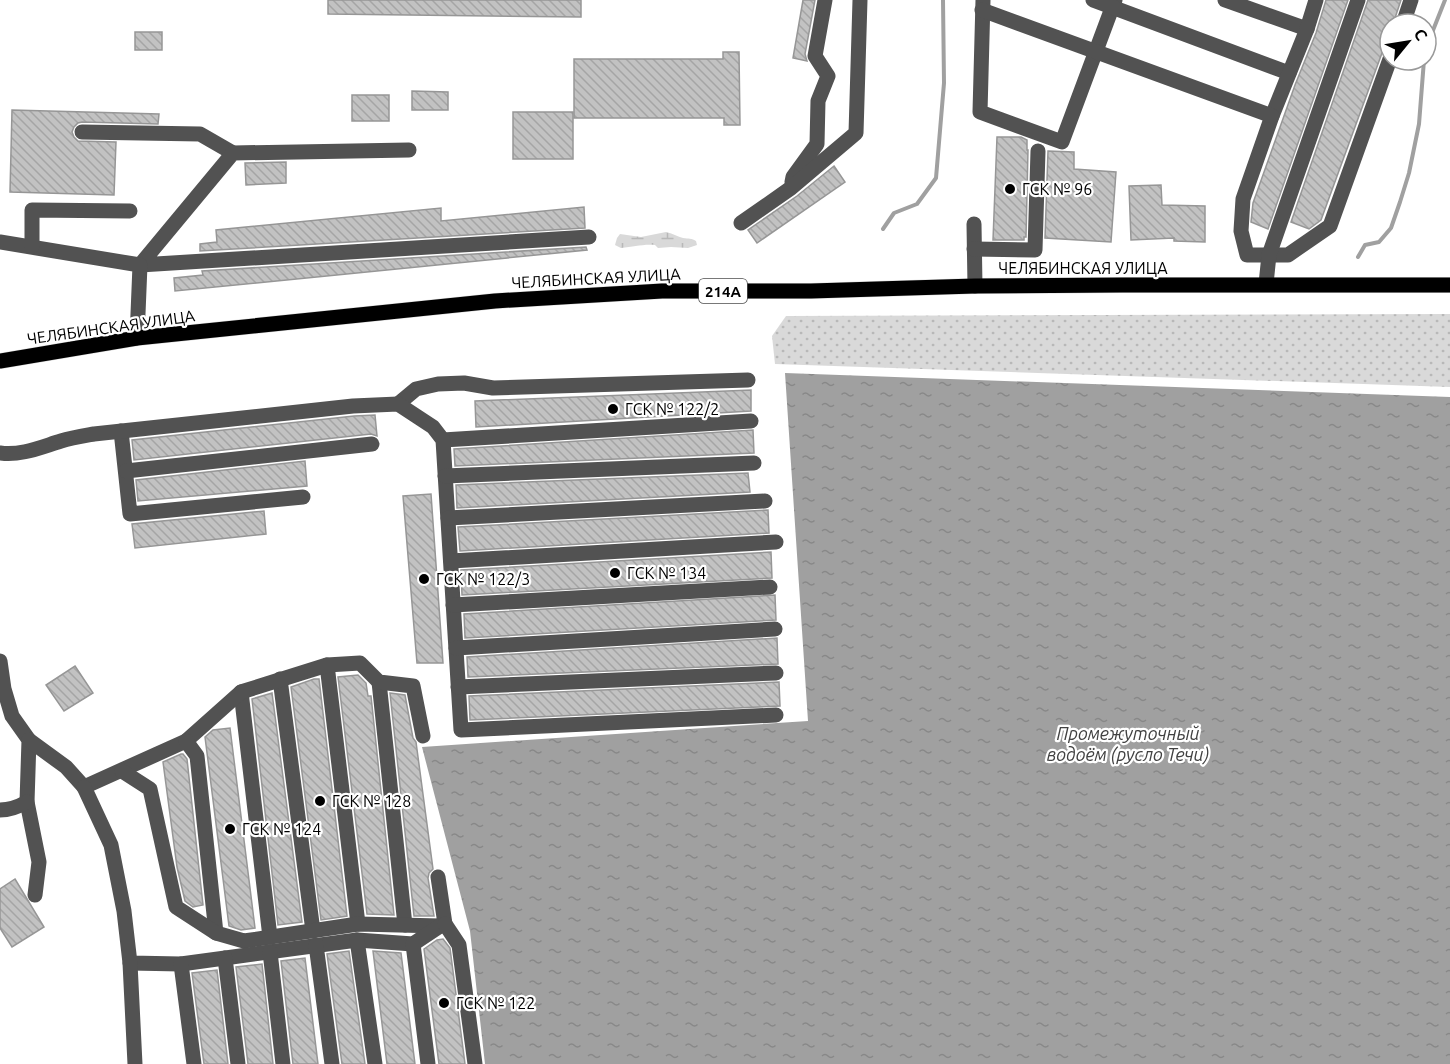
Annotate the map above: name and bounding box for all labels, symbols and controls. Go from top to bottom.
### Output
north arrow [1378,12,1438,72]
text: С [1411,26,1431,43]
place label: ГСК № 96 [1022,180,1092,198]
marker: ГСК № 96 [1003,182,1017,196]
street label: ЧЕЛЯБИНСКАЯ УЛИЦА [998,259,1168,277]
street label: ЧЕЛЯБИНСКАЯ УЛИЦА [511,265,682,291]
road number: 214А [699,279,747,303]
street label: ЧЕЛЯБИНСКАЯ УЛИЦА [26,306,197,348]
place label: ГСК № 122/2 [625,400,719,418]
marker: ГСК № 122/2 [606,402,620,416]
place label: ГСК № 134 [627,564,706,582]
marker: ГСК № 134 [608,566,622,580]
place label: ГСК № 122/3 [436,570,530,588]
marker: ГСК № 122/3 [417,572,431,586]
water label: Промежуточный водоём (русло Течи) [1047,723,1209,765]
place label: ГСК № 128 [332,792,411,810]
marker: ГСК № 128 [313,794,327,808]
place label: ГСК № 124 [242,820,321,838]
marker: ГСК № 124 [223,822,237,836]
place label: ГСК № 122 [456,994,535,1012]
marker: ГСК № 122 [437,996,451,1010]

